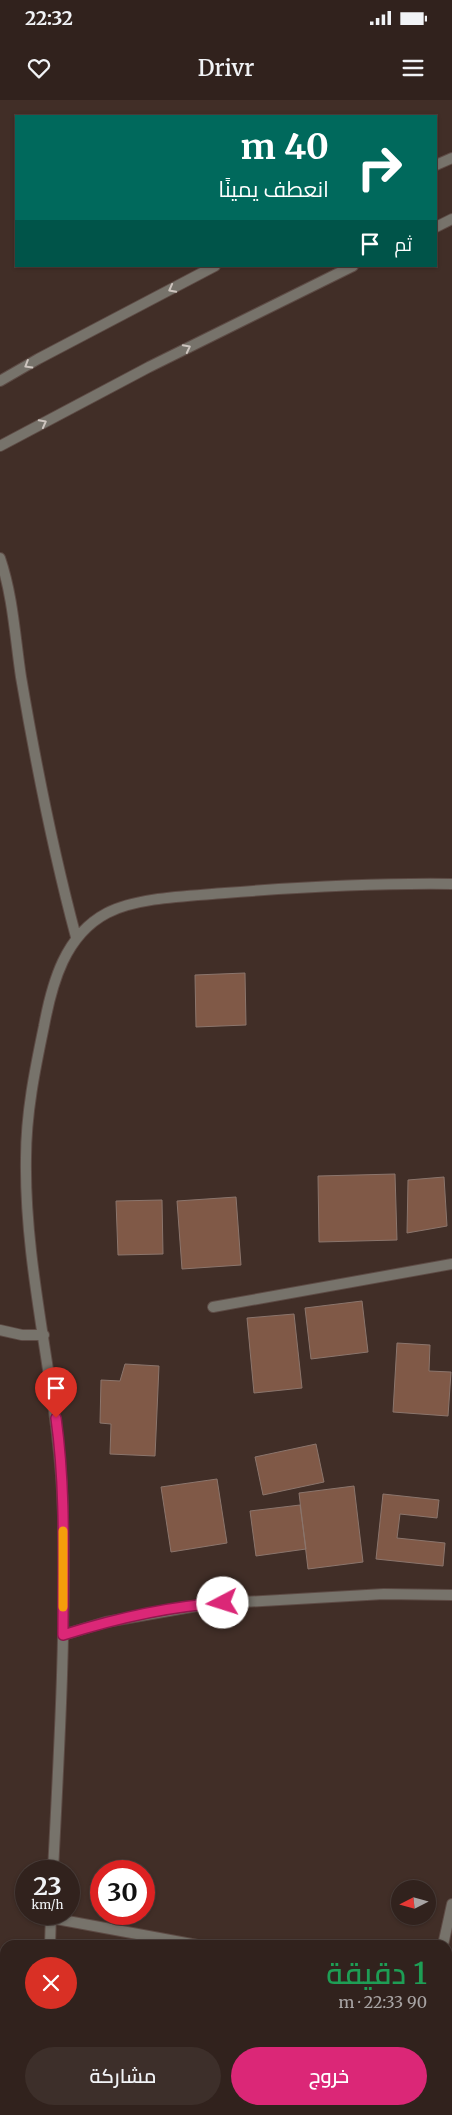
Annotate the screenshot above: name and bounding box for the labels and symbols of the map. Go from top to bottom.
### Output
one-way arrow [168,283,177,293]
one-way arrow [182,344,191,354]
one-way arrow [25,358,34,368]
one-way arrow [38,419,47,429]
pin [35,1367,77,1418]
position arrow [196,1576,248,1628]
speed limit sign: 30 [90,1860,155,1925]
north arrow [391,1880,436,1925]

